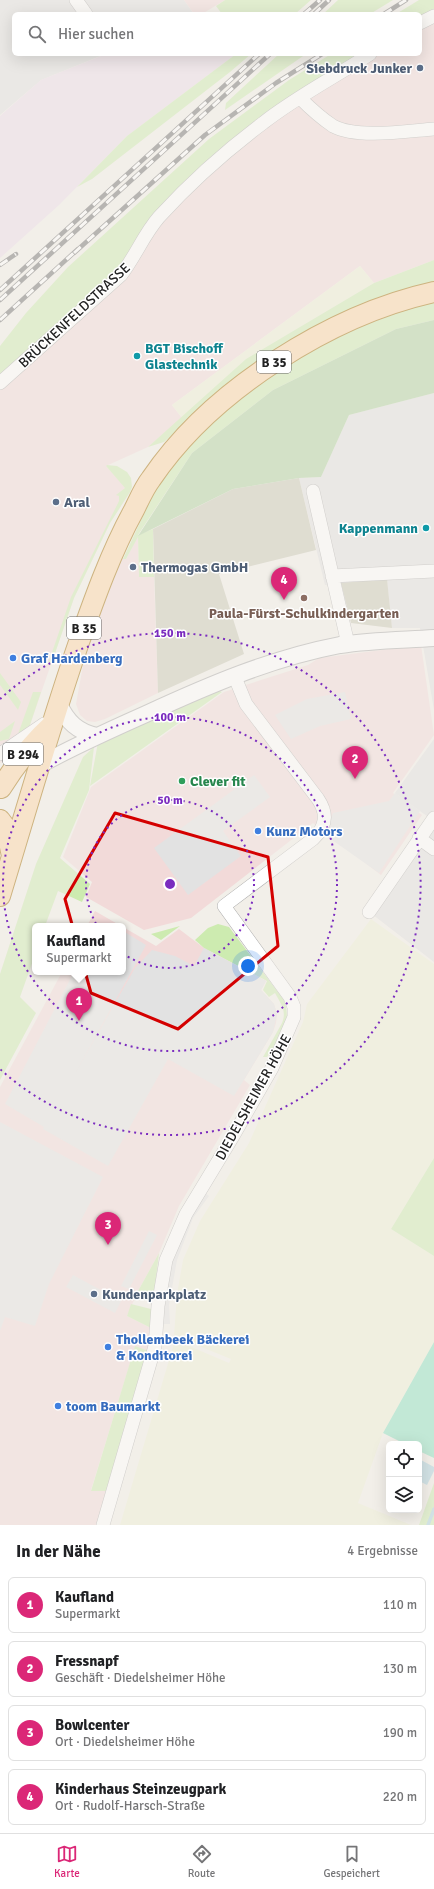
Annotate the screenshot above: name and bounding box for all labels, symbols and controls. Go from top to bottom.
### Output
search box [12,12,422,56]
icon: search [26,23,48,45]
text: Hier suchen [58,25,134,43]
place label: Siebdruck Junker [306,60,412,77]
marker: Siebdruck Junker [415,63,425,73]
street label: BRÜCKENFELDSTRASSE [15,259,134,371]
place label: BGT Bischoff Glastechnik [145,340,223,373]
marker: BGT Bischoff Glastechnik [132,351,142,361]
road number: B 35 [257,351,291,373]
place label: Aral [64,494,91,511]
marker: Aral [51,497,61,507]
place label: Kappenmann [339,520,418,537]
marker: Kappenmann [421,523,431,533]
place label: Thermogas GmbH [141,559,248,576]
marker: Thermogas GmbH [128,562,138,572]
pin: 4 [271,567,297,600]
marker: Paula-Fürst-Schulkindergarten [299,593,309,603]
place label: Paula-Fürst-Schulkindergarten [209,605,399,622]
road number: B 35 [67,617,101,639]
text: 150 m [154,626,186,641]
place label: Graf Hardenberg [21,650,123,667]
marker: Graf Hardenberg [8,653,18,663]
text: 100 m [154,710,186,725]
road number: B 294 [3,743,43,765]
pin: 2 [342,746,368,779]
place label: Clever fit [190,773,246,790]
marker: Clever fit [177,776,187,786]
text: 50 m [157,793,183,808]
place label: Kunz Motors [266,823,342,840]
marker: Kunz Motors [253,826,263,836]
centre of rings [163,877,177,891]
popup [32,923,126,975]
text: Kaufland [46,932,105,950]
text: Supermarkt [46,950,112,966]
your location [238,956,258,976]
pin: 1 [66,988,92,1021]
street label: DIEDELSHEIMER HÖHE [212,1031,295,1163]
pin: 3 [95,1212,121,1245]
place label: Kundenparkplatz [102,1286,206,1303]
marker: Kundenparkplatz [89,1289,99,1299]
place label: Thollembeek Bäckerei & Konditorei [116,1331,249,1364]
marker: Thollembeek Bäckerei & Konditorei [103,1342,113,1352]
place label: toom Baumarkt [65,1398,161,1415]
marker: toom Baumarkt [53,1401,63,1411]
map controls [386,1441,422,1513]
button: locate [386,1441,422,1477]
button: layers [386,1477,422,1513]
text: In der Nähe [16,1541,101,1562]
text: 4 Ergebnisse [347,1543,418,1559]
text: Kaufland [55,1588,114,1606]
text: 1 [26,1597,34,1613]
text: 110 m [383,1597,417,1613]
text: Supermarkt [55,1606,120,1622]
text: Fressnapf [55,1652,119,1670]
text: 2 [26,1661,34,1677]
text: 130 m [383,1661,417,1677]
text: Geschäft · Diedelsheimer Höhe [55,1670,226,1686]
text: Bowlcenter [55,1716,129,1734]
text: 3 [26,1725,34,1741]
text: 190 m [383,1725,417,1741]
text: Ort · Diedelsheimer Höhe [55,1734,195,1750]
text: Kinderhaus Steinzeugpark [55,1780,226,1798]
text: 4 [26,1789,34,1805]
text: 220 m [383,1789,417,1805]
text: Ort · Rudolf-Harsch-Straße [55,1798,205,1814]
tab: Karte [54,1843,80,1880]
tab: Route [188,1843,215,1880]
tab: Gespeichert [323,1843,380,1880]

